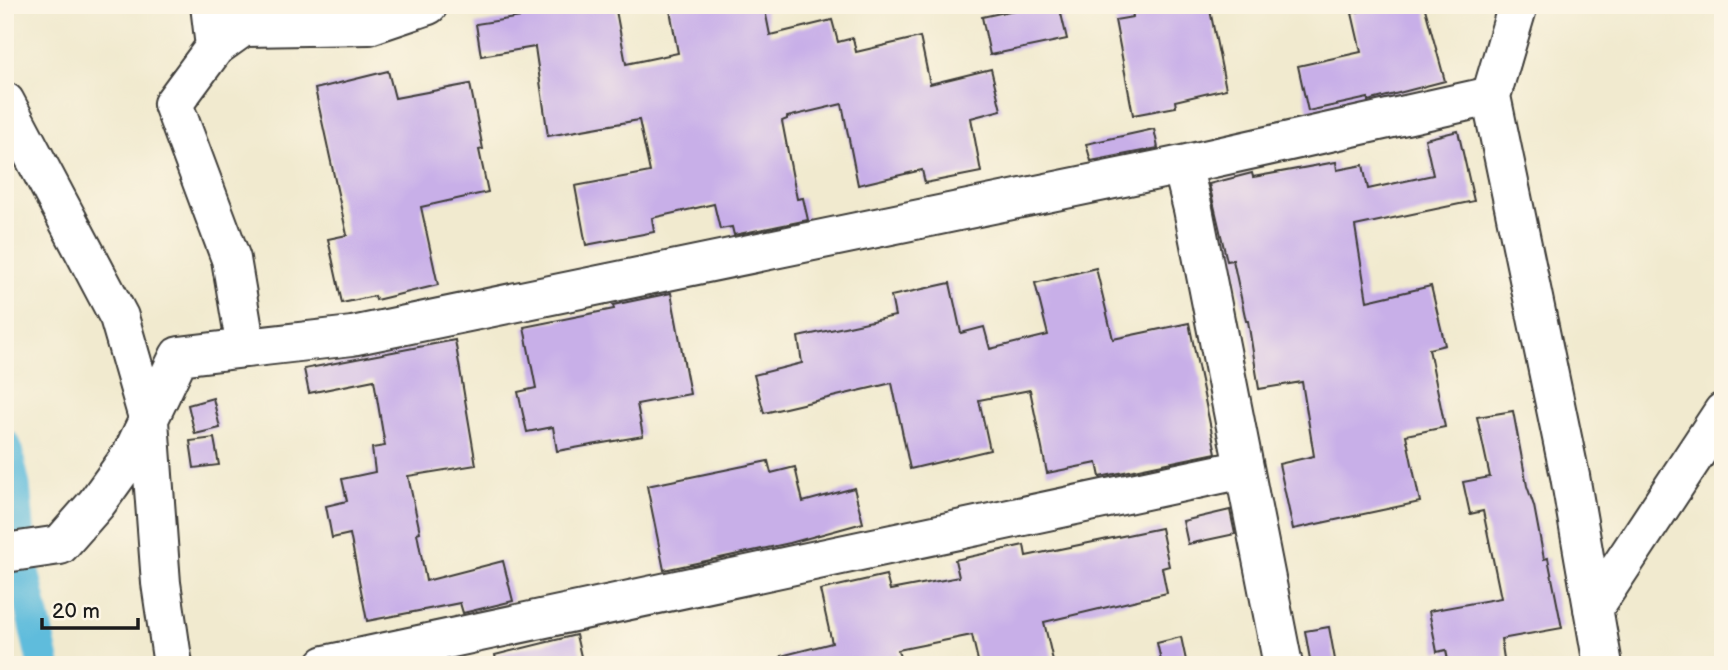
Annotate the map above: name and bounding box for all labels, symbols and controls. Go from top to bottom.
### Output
scale bar [42,586,138,630]
text: 20 m [52,599,100,624]

